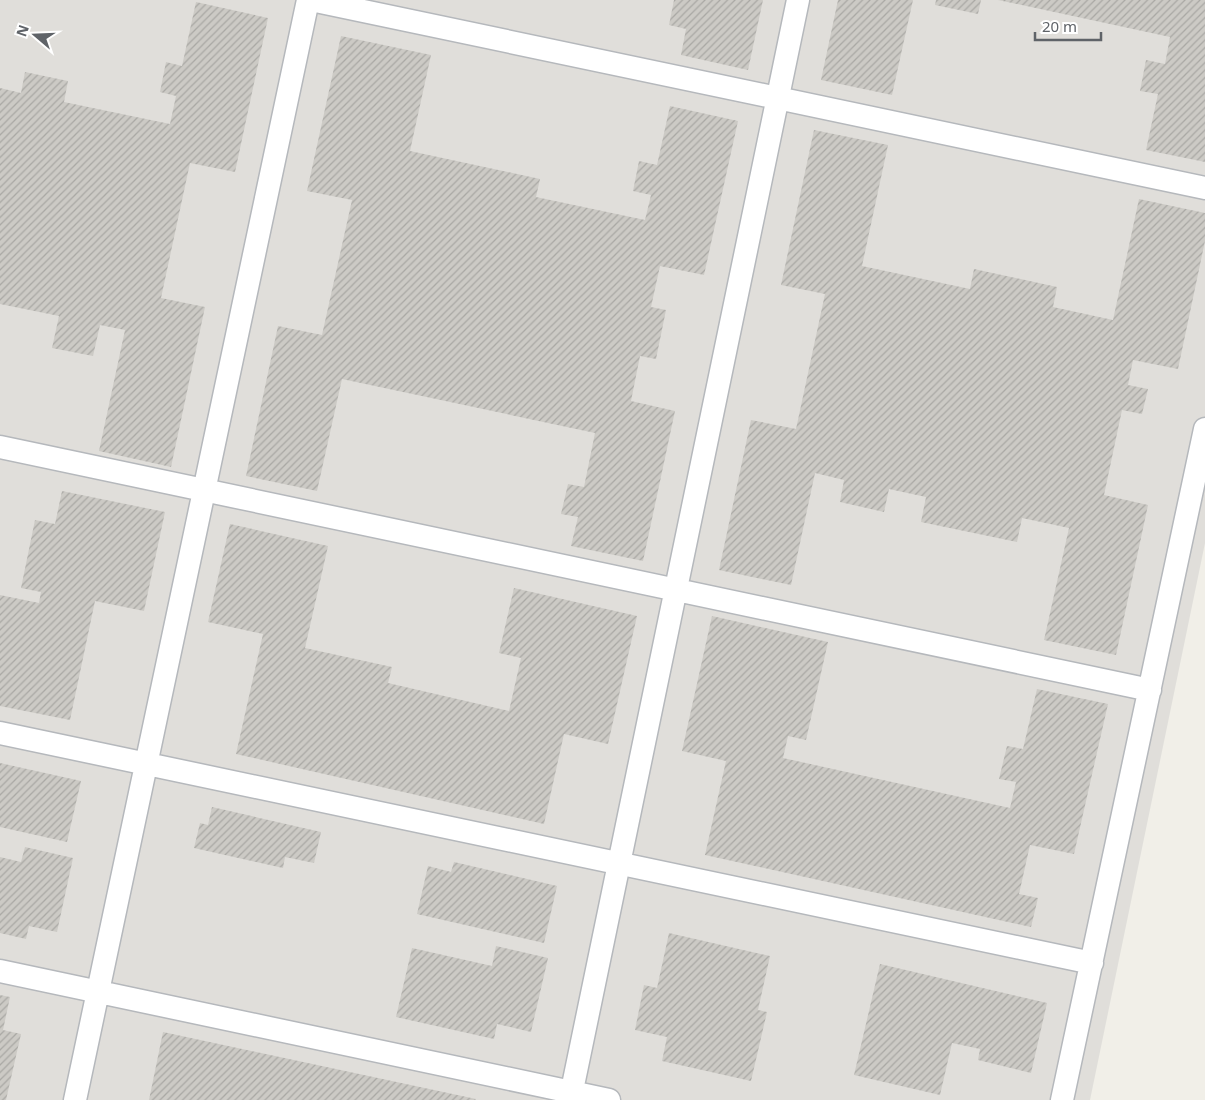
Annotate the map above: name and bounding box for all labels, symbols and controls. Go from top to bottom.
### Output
north arrow [10,10,60,60]
scale bar [1035,10,1101,42]
text: 20 m [1042,16,1077,36]
text: N [11,22,33,39]

